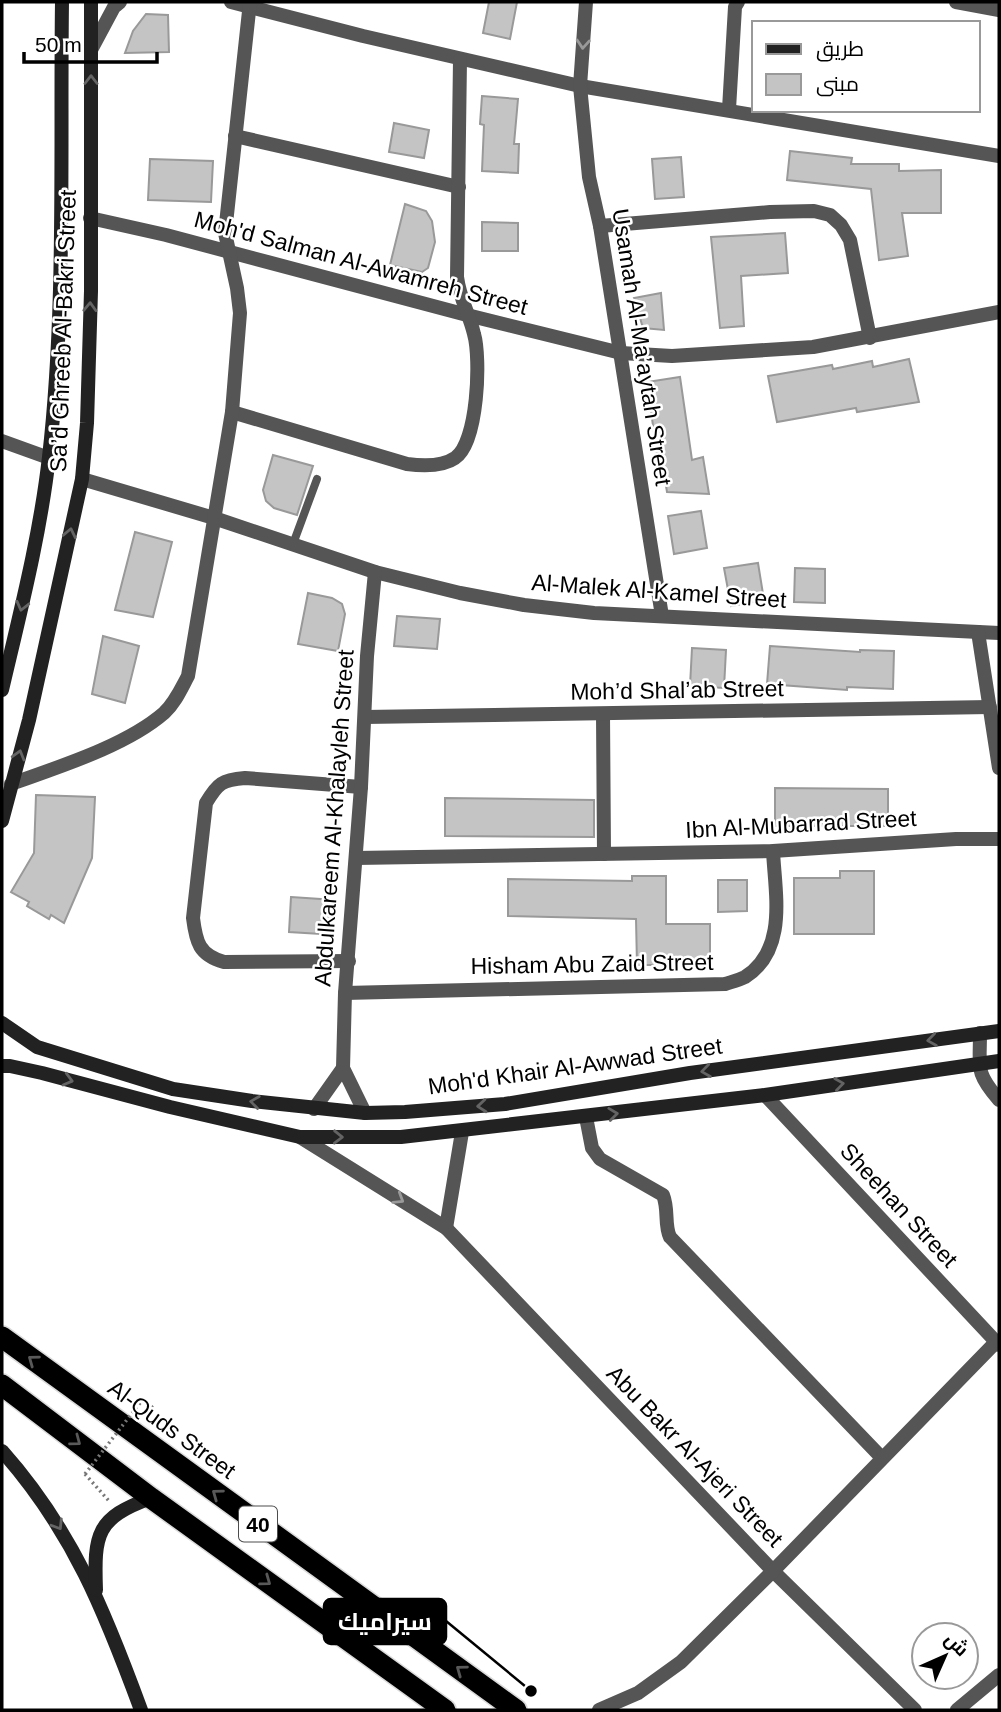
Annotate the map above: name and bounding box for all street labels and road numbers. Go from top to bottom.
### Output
street label: Sa’d Ghreeb Al-Bakri Street [45,189,81,473]
street label: Moh'd Salman Al-Awamreh Street [191,206,531,320]
street label: Usamah Al-Ma’aytah Street [607,207,677,488]
street label: Al-Malek Al-Kamel Street [531,569,788,613]
street label: Abdulkareem Al-Khalayleh Street [309,648,359,987]
street label: Moh’d Shal’ab Street [570,675,785,705]
street label: Ibn Al-Mubarrad Street [685,805,918,843]
street label: Hisham Abu Zaid Street [470,949,714,979]
street label: Moh'd Khair Al-Awwad Street [426,1032,724,1100]
street label: Sheehan Street [835,1138,963,1273]
street label: Abu Bakr Al-Ajeri Street [602,1360,789,1552]
street label: Al-Quds Street [103,1374,241,1484]
road number: 40 [239,1506,277,1542]

